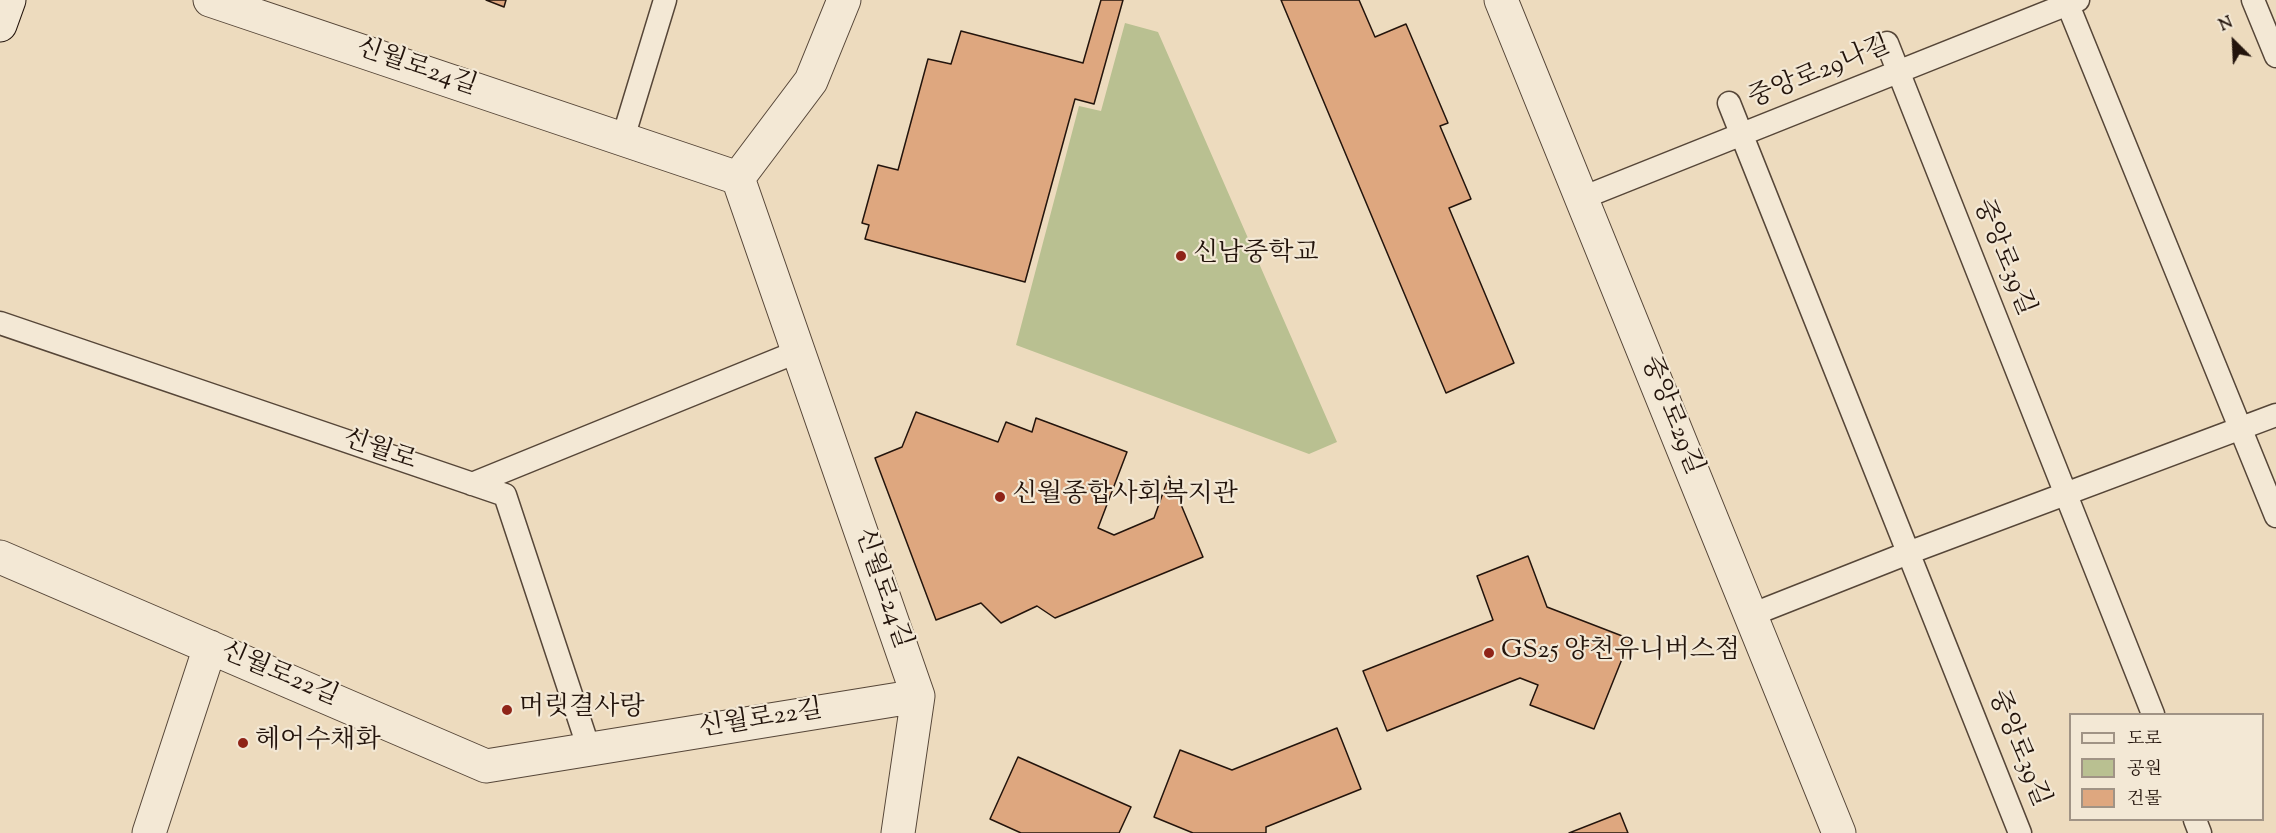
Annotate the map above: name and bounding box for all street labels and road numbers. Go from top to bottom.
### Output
street label: 중앙로29나길 [1744,31,1896,117]
street label: 신월로24길 [351,34,481,104]
street label: 중앙로39길 [1964,195,2040,321]
street label: 중앙로29길 [1632,352,1708,480]
street label: 신월로 [338,425,420,479]
street label: 신월로24길 [846,524,916,654]
street label: 신월로22길 [215,637,343,715]
street label: 중앙로39길 [1979,686,2055,812]
street label: 신월로22길 [697,696,825,746]

